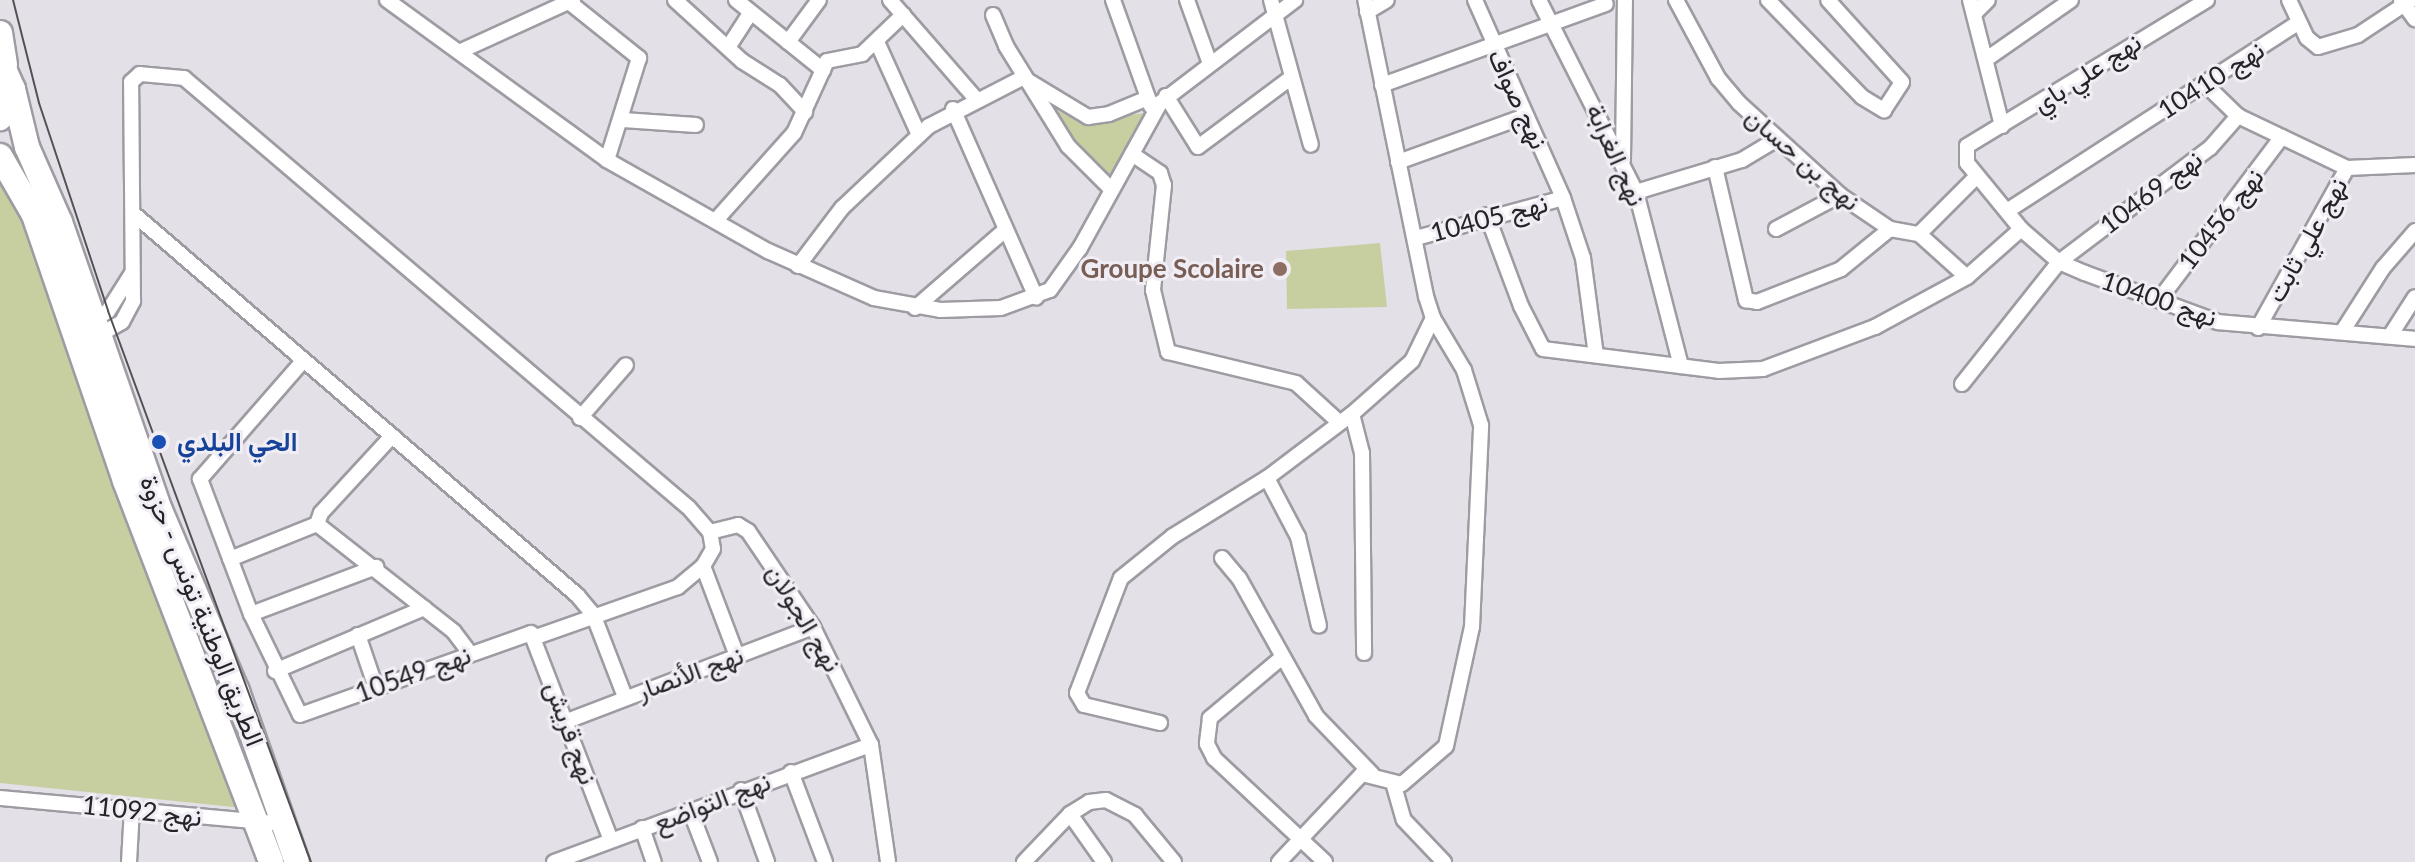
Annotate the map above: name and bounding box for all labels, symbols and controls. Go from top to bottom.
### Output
street label: نهج علي باي [2027,26,2147,120]
street label: نهج 10410 [2152,34,2270,126]
street label: نهج صواف [1481,44,1555,154]
street label: نهج الغرابة [1580,99,1652,211]
street label: نهج بن حسان [1739,101,1867,217]
street label: نهج 10469 [2094,143,2208,241]
street label: نهج 10456 [2172,162,2270,276]
street label: نهج علي ثابت [2260,172,2354,308]
street label: نهج 10405 [1427,187,1551,249]
place label: Groupe Scolaire [1081,253,1264,285]
marker: Groupe Scolaire [1271,260,1289,278]
street label: نهج 10400 [2097,265,2221,333]
place label: الحي البلدي [177,426,297,458]
marker: الحي البلدي [148,431,170,453]
street label: الطريق الوطنية تونس - حزوة [133,471,271,751]
street label: نهج الجولان [760,558,848,678]
street label: نهج 10549 [351,639,475,709]
street label: نهج الأنصار [632,639,748,707]
street label: نهج قريش [538,677,604,789]
street label: نهج التواضع [649,765,775,839]
street label: نهج 11092 [81,789,203,833]

